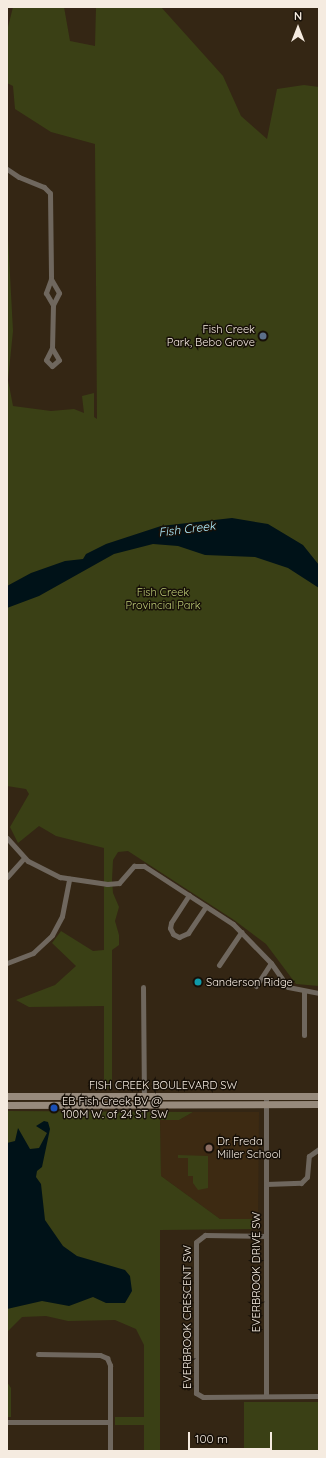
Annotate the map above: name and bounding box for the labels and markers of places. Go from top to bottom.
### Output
place label: Fish Creek Park, Bebo Grove [167,323,255,349]
marker: Fish Creek Park, Bebo Grove [258,331,268,341]
place label: Sanderson Ridge [206,975,293,989]
marker: Sanderson Ridge [193,977,203,987]
place label: EB Fish Creek BV @ 100M W. of 24 ST SW [62,1095,168,1121]
marker: EB Fish Creek BV @ 100M W. of 24 ST SW [49,1103,59,1113]
place label: Dr. Freda Miller School [217,1135,281,1161]
marker: Dr. Freda Miller School [204,1143,214,1153]

